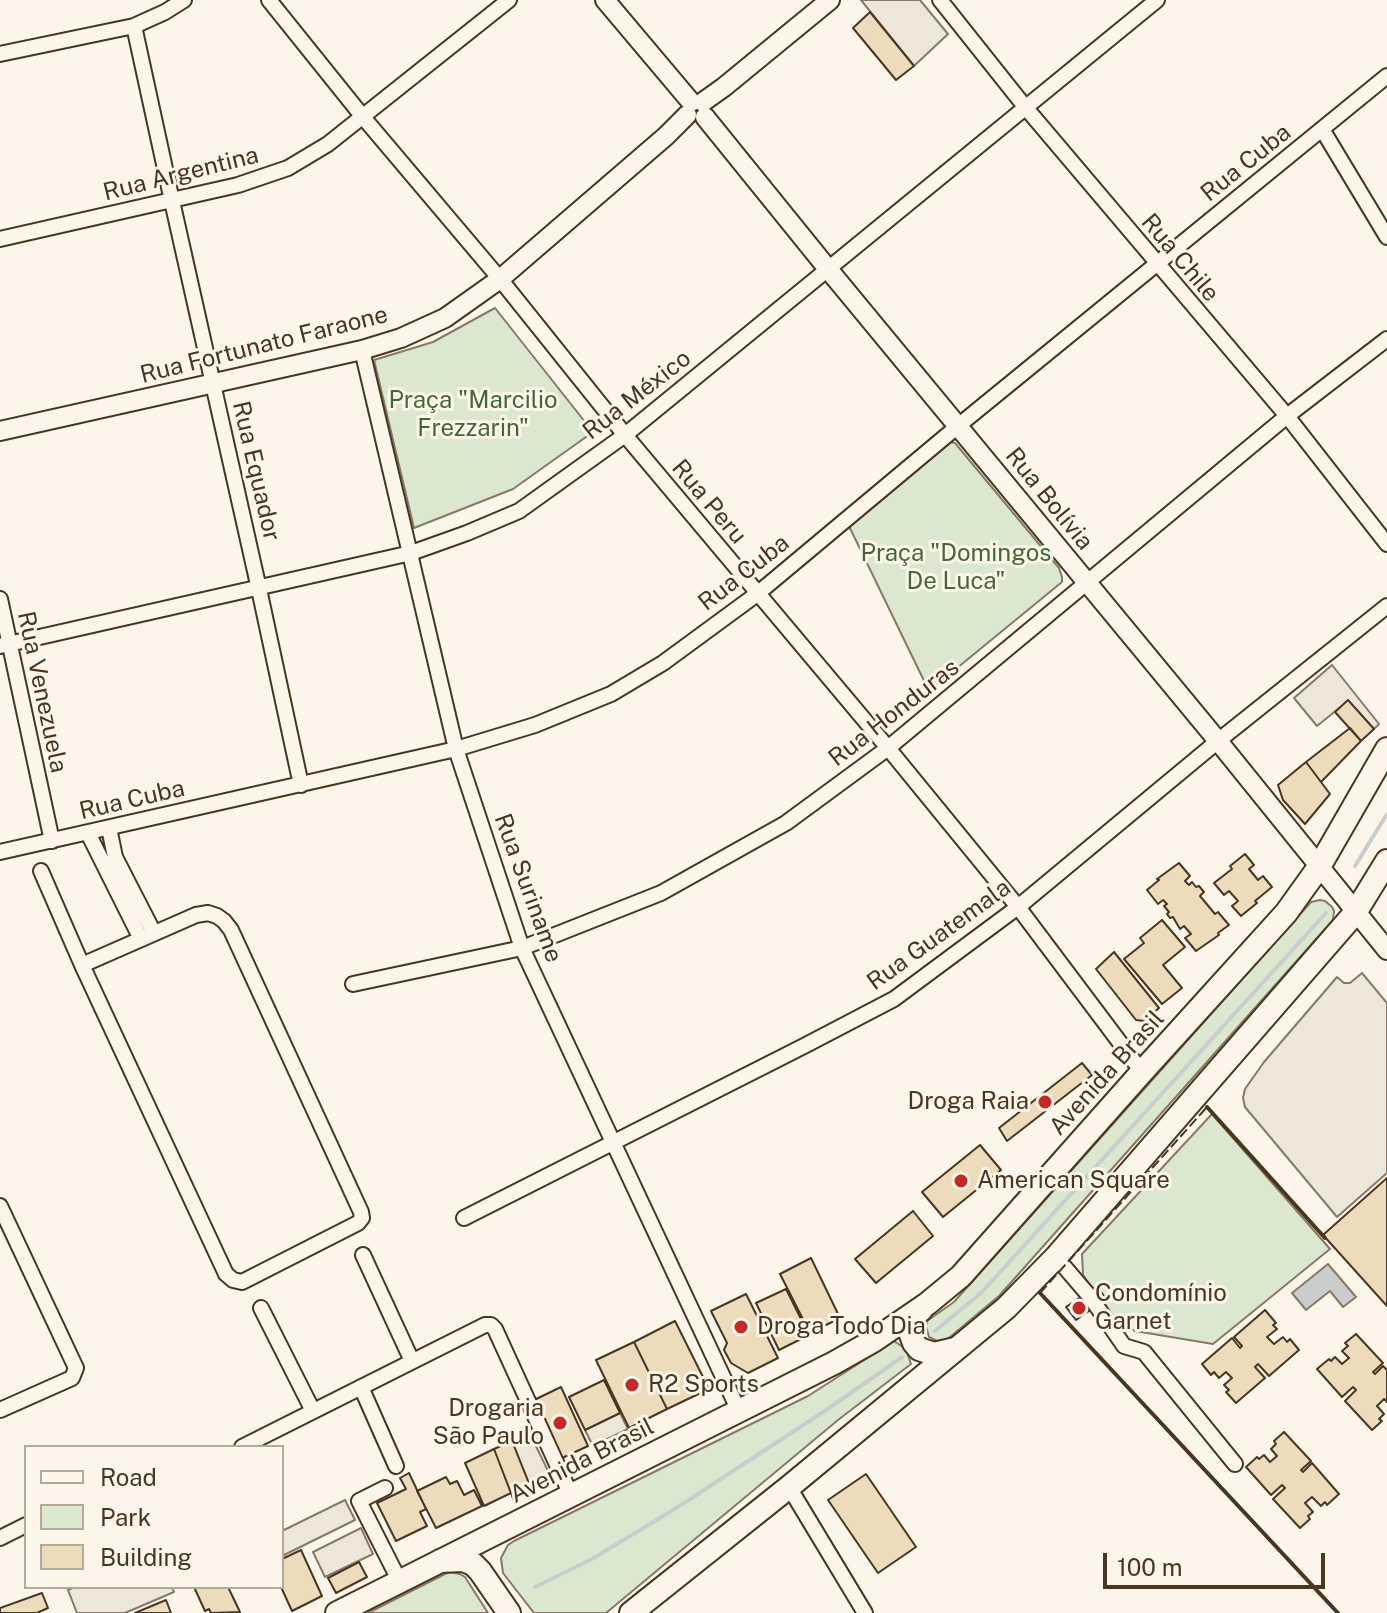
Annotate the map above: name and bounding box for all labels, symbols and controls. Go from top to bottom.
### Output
street label: Rua Cuba [1195,118,1297,208]
street label: Rua Argentina [100,141,262,207]
street label: Rua Chile [1135,208,1225,308]
street label: Rua Fortunato Faraone [137,300,391,390]
street label: Rua México [577,344,697,446]
park label: Praça "Marcilio Frezzarin" [389,387,557,443]
street label: Rua Equador [226,398,286,544]
street label: Rua Bolívia [999,442,1099,556]
street label: Rua Peru [665,454,753,550]
street label: Rua Cuba [693,529,795,617]
park label: Praça "Domingos De Luca" [861,540,1051,596]
street label: Rua Venezuela [11,609,73,775]
street label: Rua Honduras [823,653,965,773]
street label: Rua Cuba [77,774,187,826]
street label: Rua Suriname [488,810,568,966]
street label: Rua Guatemala [862,873,1016,997]
street label: Avenida Brasil [1043,1005,1171,1141]
place label: Droga Raia [908,1088,1029,1116]
marker: Droga Raia [1036,1093,1054,1111]
place label: American Square [977,1167,1170,1195]
marker: American Square [952,1172,970,1190]
place label: Condomínio Garnet [1095,1280,1227,1336]
marker: Condomínio Garnet [1070,1299,1088,1317]
place label: Droga Todo Dia [757,1313,926,1341]
marker: Droga Todo Dia [732,1318,750,1336]
place label: R2 Sports [648,1371,759,1399]
marker: R2 Sports [623,1376,641,1394]
place label: Drogaria São Paulo [433,1395,544,1451]
street label: Avenida Brasil [505,1412,659,1510]
marker: Drogaria São Paulo [551,1414,569,1432]
legend [24,1445,284,1589]
text: Road [100,1463,157,1491]
text: Park [100,1503,151,1531]
scale bar [1107,1537,1329,1587]
text: Building [100,1543,192,1571]
text: 100 m [1117,1553,1183,1581]

